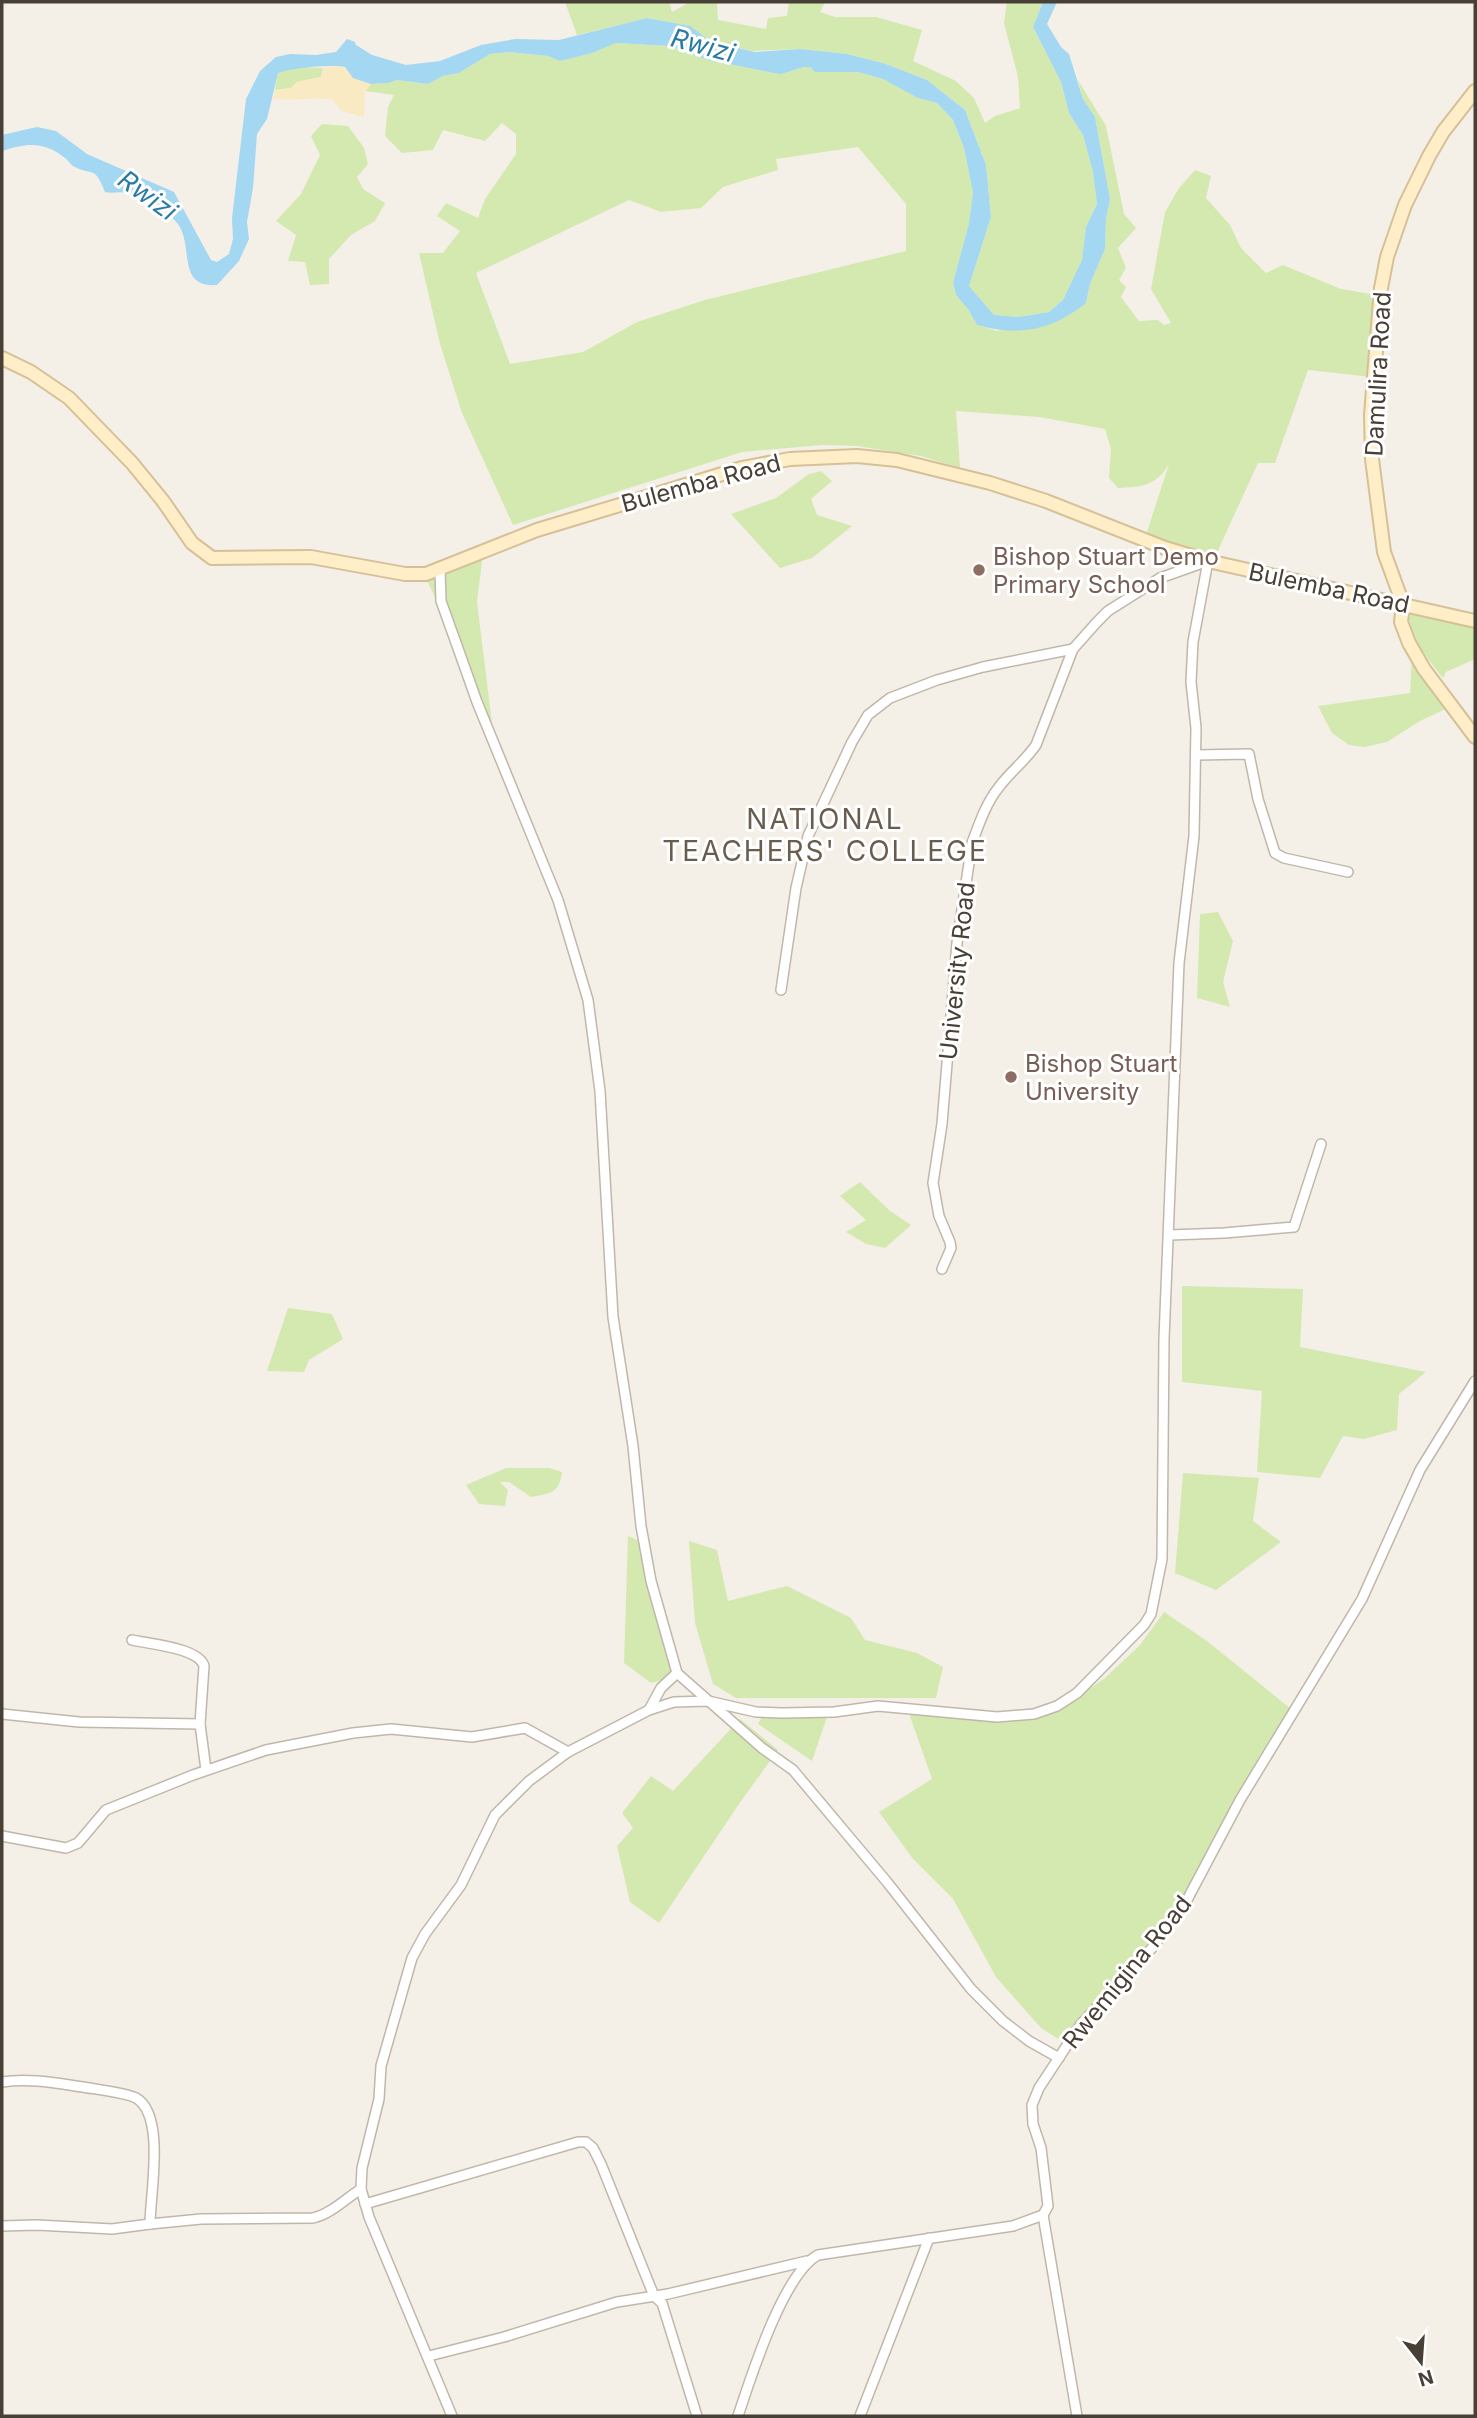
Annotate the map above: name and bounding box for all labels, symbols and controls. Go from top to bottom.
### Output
water label: Rwizi [668,22,739,69]
water label: Rwizi [113,163,184,227]
street label: Damulira Road [1359,291,1397,457]
street label: Bulemba Road [618,448,784,518]
place label: Bishop Stuart Demo Primary School [993,542,1219,599]
street label: Bulemba Road [1246,557,1412,619]
marker: Bishop Stuart Demo Primary School [971,562,987,578]
district label: NATIONAL TEACHERS' COLLEGE [662,802,988,868]
street label: University Road [933,881,981,1061]
place label: Bishop Stuart University [1025,1049,1178,1106]
marker: Bishop Stuart University [1003,1069,1019,1085]
street label: Rwemigina Road [1056,1890,1198,2054]
north arrow [1386,2327,1456,2397]
text: N [1416,2365,1436,2391]

